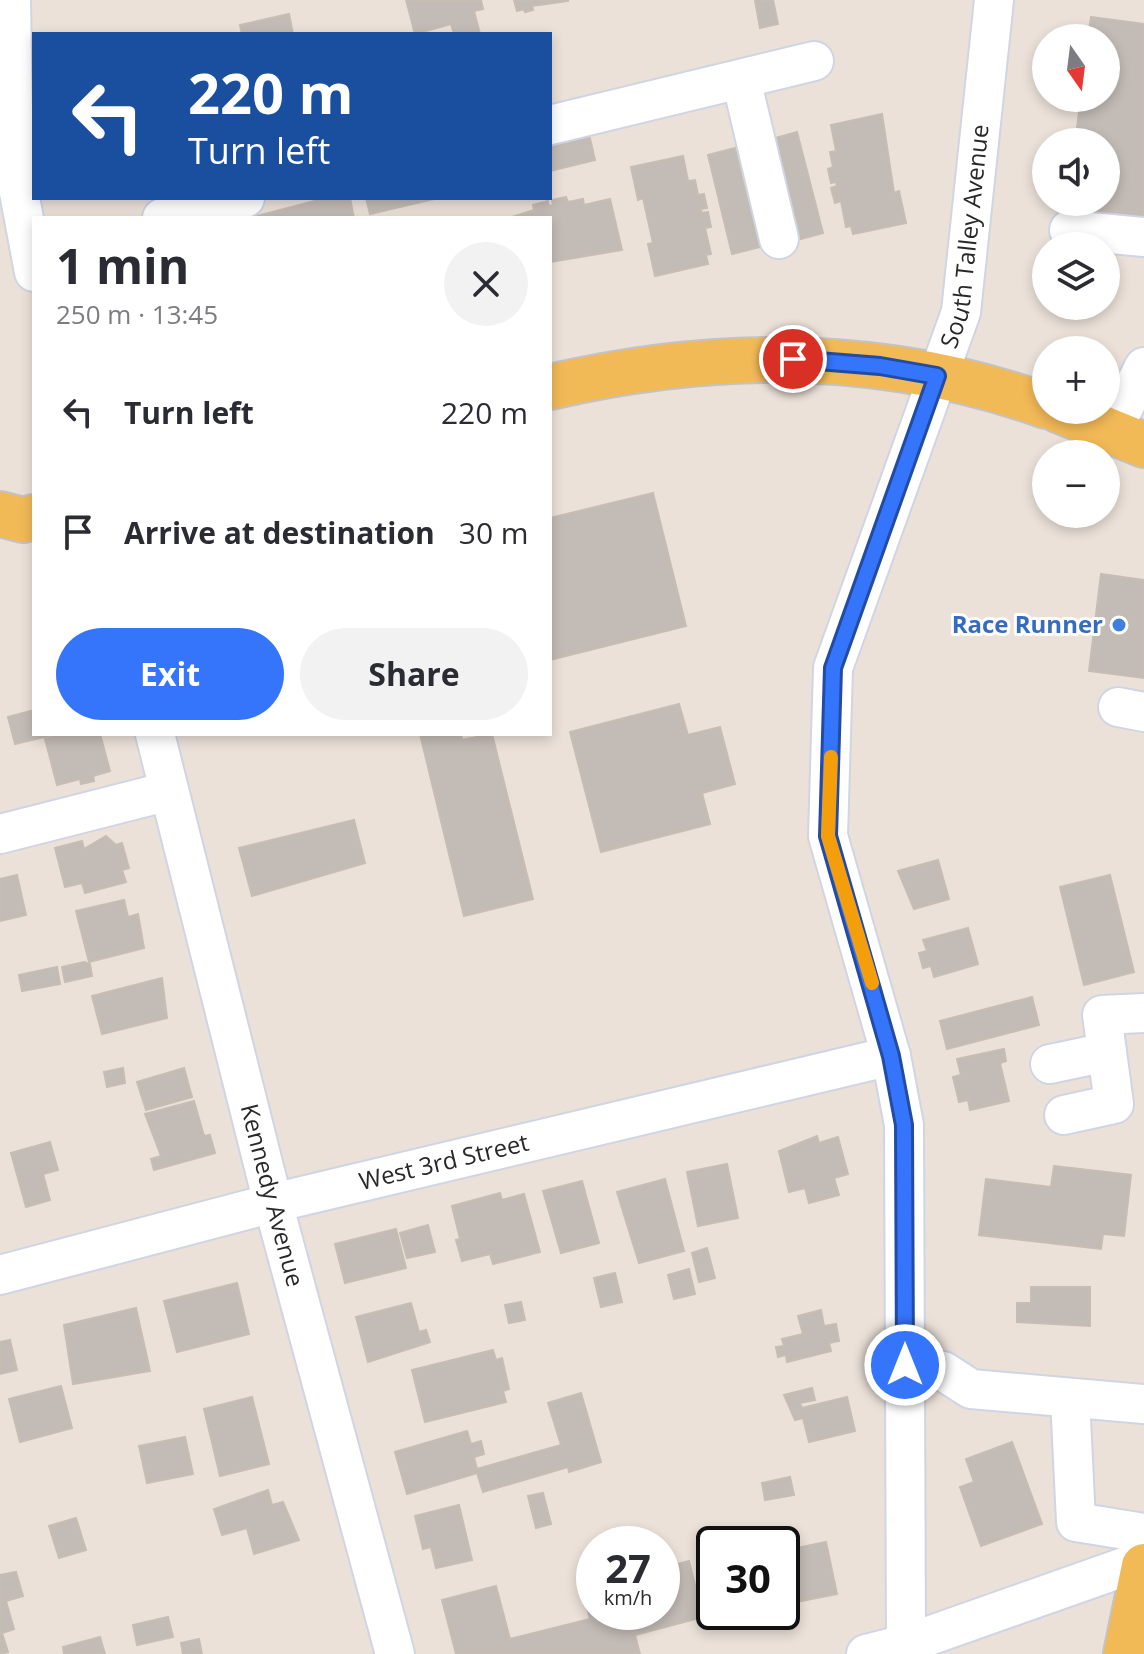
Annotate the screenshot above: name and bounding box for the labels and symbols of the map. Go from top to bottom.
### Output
north arrow [1032,24,1120,112]
street label: South Talley Avenue [931,123,996,352]
pin [759,325,827,393]
place label: Race Runner [952,607,1103,640]
marker: Race Runner [1110,616,1128,634]
street label: Kennedy Avenue [234,1100,313,1290]
street label: West 3rd Street [355,1125,532,1197]
position arrow [863,1323,947,1407]
speed limit sign: 30 [696,1526,800,1630]

